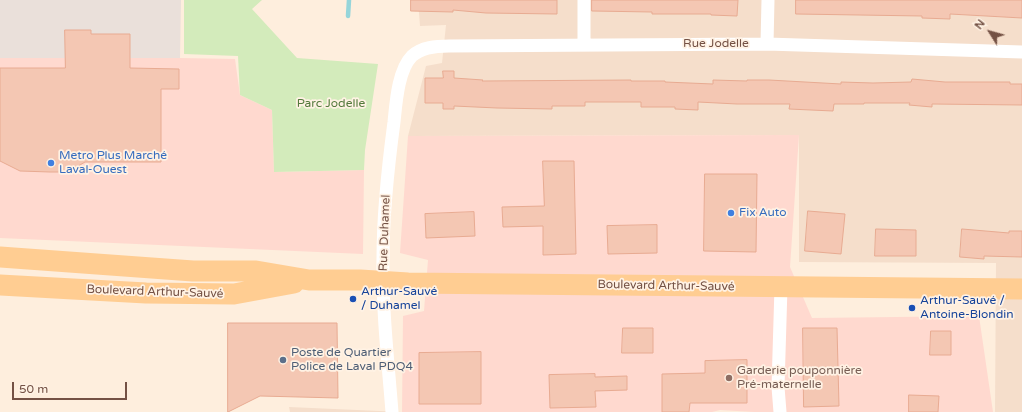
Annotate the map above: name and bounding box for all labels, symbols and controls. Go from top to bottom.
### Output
north arrow [970,12,1010,52]
text: N [972,17,988,32]
street label: Rue Jodelle [683,37,749,51]
park label: Parc Jodelle [297,97,365,111]
place label: Metro Plus Marché Laval-Ouest [59,149,167,177]
marker: Metro Plus Marché Laval-Ouest [46,158,56,168]
street label: Rue Duhamel [376,194,394,272]
place label: Fix Auto [739,206,787,220]
marker: Fix Auto [726,208,736,218]
street label: Boulevard Arthur-Sauvé [597,278,735,294]
street label: Boulevard Arthur-Sauvé [86,282,224,302]
place label: Arthur-Sauvé / Duhamel [361,285,437,313]
marker: Arthur-Sauvé / Duhamel [348,294,358,304]
place label: Arthur-Sauvé / Antoine-Blondin [920,294,1014,322]
marker: Arthur-Sauvé / Antoine-Blondin [907,303,917,313]
place label: Poste de Quartier Police de Laval PDQ4 [291,346,413,374]
marker: Poste de Quartier Police de Laval PDQ4 [278,355,288,365]
place label: Garderie pouponnière Pré-maternelle [737,364,862,392]
marker: Garderie pouponnière Pré-maternelle [724,373,734,383]
scale bar [14,374,129,400]
text: 50 m [19,382,48,396]

